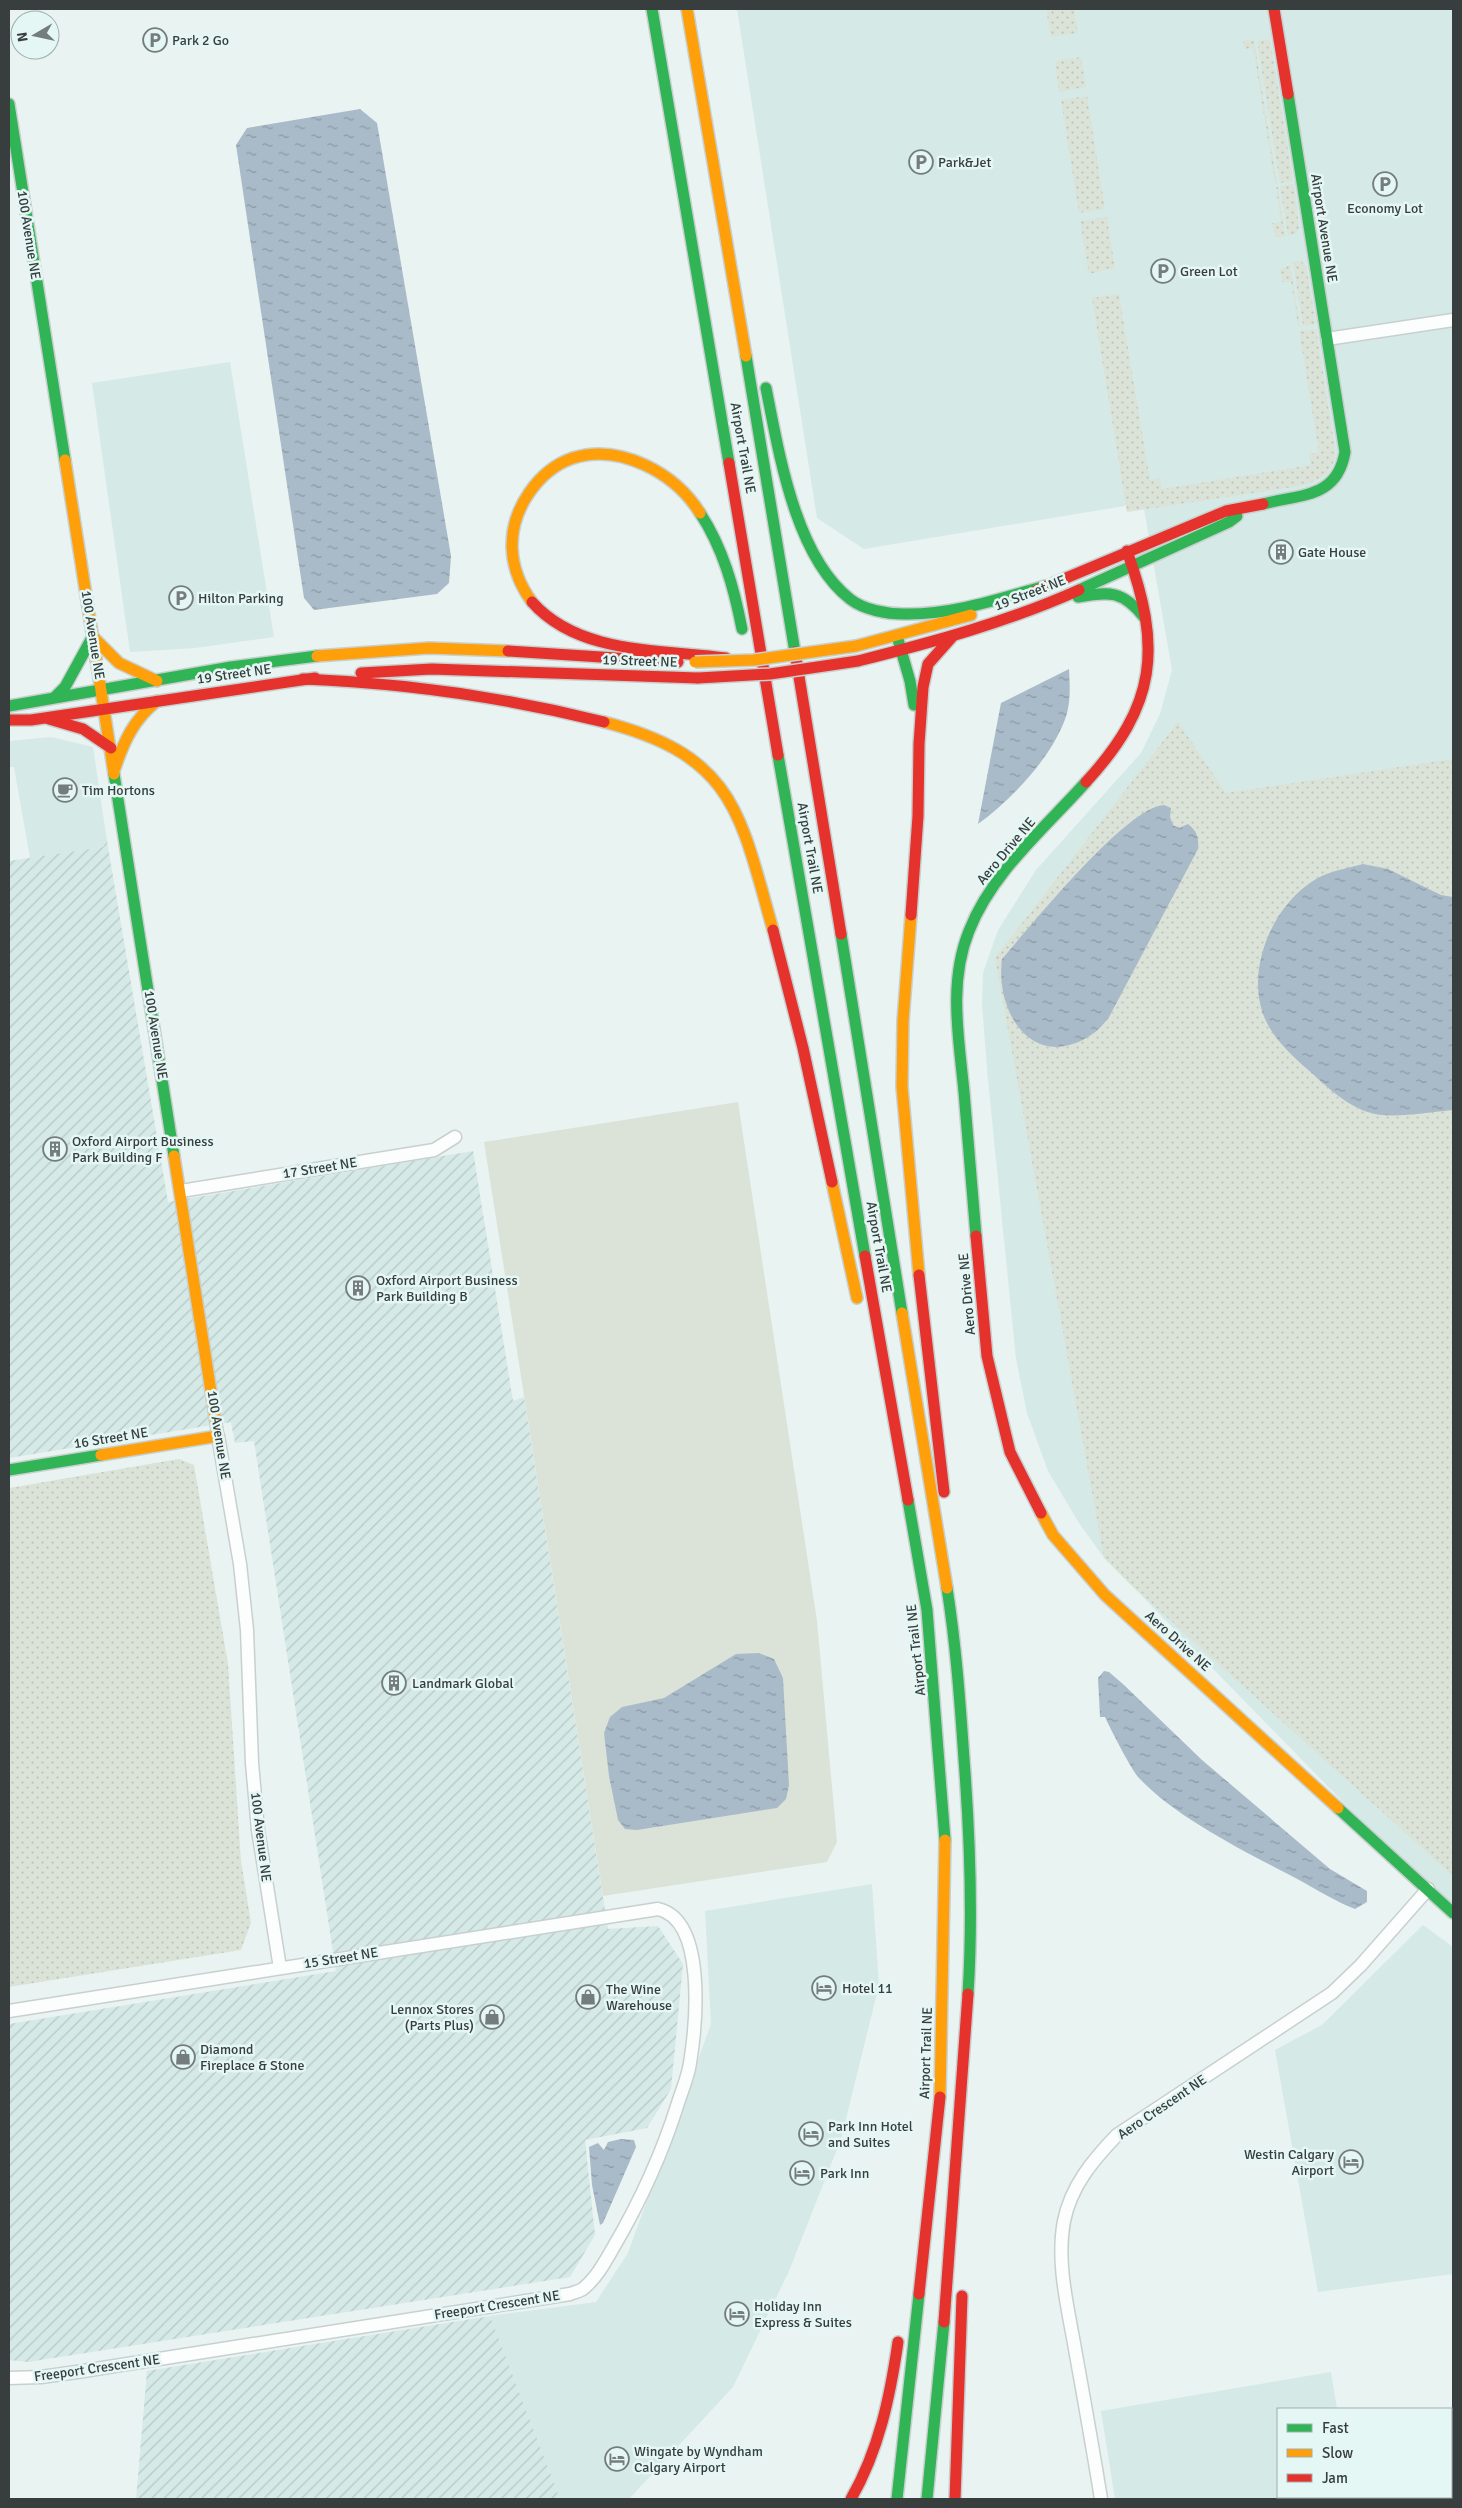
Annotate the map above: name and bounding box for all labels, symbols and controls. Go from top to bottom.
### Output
north arrow [10,10,60,60]
parking icon: Park 2 Go [142,27,168,53]
text: N [13,31,32,43]
place label: Park 2 Go [172,32,229,49]
parking icon: Park&Jet [908,149,934,175]
place label: Park&Jet [938,154,992,171]
parking icon: Economy Lot [1372,171,1398,197]
street label: Airport Avenue NE [1307,172,1341,284]
street label: 100 Avenue NE [14,189,44,281]
place label: Economy Lot [1347,200,1423,217]
parking icon: Green Lot [1150,258,1176,284]
place label: Green Lot [1180,263,1238,280]
street label: Airport Trail NE [727,401,759,495]
building icon: Gate House [1268,539,1294,565]
place label: Gate House [1298,544,1366,561]
street label: 19 Street NE [992,572,1068,614]
parking icon: Hilton Parking [168,585,194,611]
street label: 100 Avenue NE [78,589,108,681]
place label: Hilton Parking [198,590,284,607]
street label: 19 Street NE [602,651,678,671]
street label: 19 Street NE [196,660,272,688]
cafe icon: Tim Hortons [52,777,78,803]
place label: Tim Hortons [82,782,155,799]
street label: Airport Trail NE [794,801,826,895]
street label: Aero Drive NE [973,814,1039,888]
street label: 100 Avenue NE [141,989,171,1081]
place label: Oxford Airport Business Park Building F [72,1133,214,1166]
building icon: Oxford Airport Business Park Building F [42,1136,68,1162]
street label: 17 Street NE [282,1154,359,1182]
street label: Airport Trail NE [863,1200,895,1294]
street label: Aero Drive NE [955,1252,979,1336]
place label: Oxford Airport Business Park Building B [376,1272,518,1305]
building icon: Oxford Airport Business Park Building B [345,1275,371,1301]
street label: 100 Avenue NE [204,1389,234,1481]
street label: 16 Street NE [73,1424,150,1452]
street label: Airport Trail NE [903,1603,929,1697]
street label: Aero Drive NE [1142,1607,1214,1675]
building icon: Landmark Global [381,1670,407,1696]
place label: Landmark Global [412,1675,514,1692]
street label: 100 Avenue NE [247,1791,275,1883]
street label: 15 Street NE [303,1944,380,1972]
hotel icon: Hotel 11 [811,1975,837,2001]
place label: Hotel 11 [842,1980,893,1997]
place label: The Wine Warehouse [606,1981,672,2014]
shop icon: The Wine Warehouse [575,1984,601,2010]
place label: Lennox Stores (Parts Plus) [390,2001,474,2034]
shop icon: Lennox Stores (Parts Plus) [479,2004,505,2030]
street label: Airport Trail NE [916,2006,936,2099]
place label: Diamond Fireplace & Stone [200,2041,304,2074]
shop icon: Diamond Fireplace & Stone [170,2044,196,2070]
street label: Aero Crescent NE [1114,2071,1210,2143]
place label: Park Inn Hotel and Suites [828,2118,913,2151]
hotel icon: Park Inn Hotel and Suites [798,2121,824,2147]
place label: Westin Calgary Airport [1244,2146,1334,2179]
hotel icon: Westin Calgary Airport [1338,2149,1364,2175]
hotel icon: Park Inn [789,2160,815,2186]
place label: Park Inn [820,2165,869,2182]
street label: Freeport Crescent NE [433,2287,561,2323]
place label: Holiday Inn Express & Suites [754,2298,852,2331]
hotel icon: Holiday Inn Express & Suites [724,2301,750,2327]
street label: Freeport Crescent NE [33,2351,161,2385]
legend [1277,2408,1452,2498]
text: Fast [1322,2419,1349,2437]
place label: Wingate by Wyndham Calgary Airport [634,2443,763,2476]
text: Slow [1322,2444,1353,2462]
hotel icon: Wingate by Wyndham Calgary Airport [604,2446,630,2472]
text: Jam [1322,2469,1348,2487]

